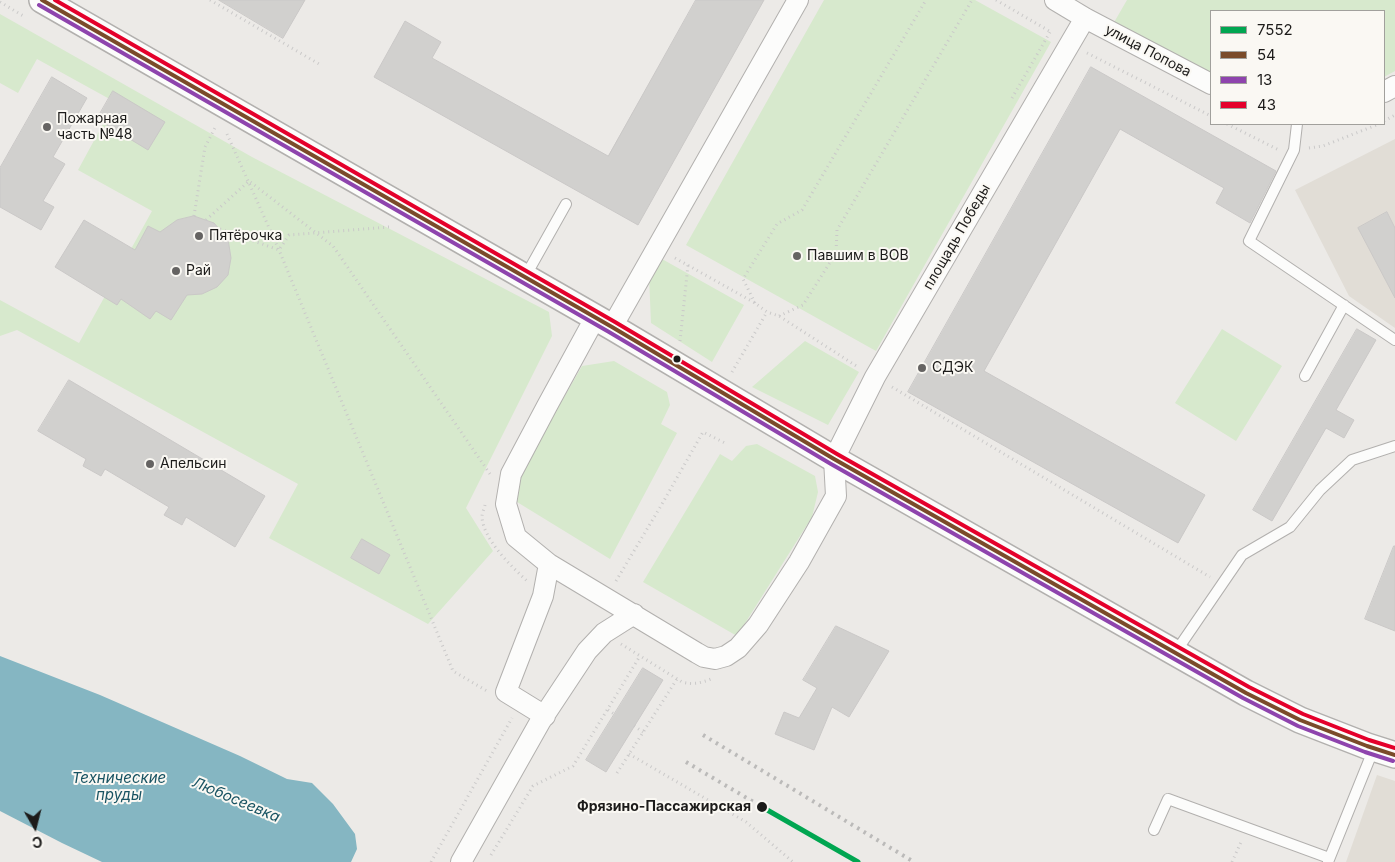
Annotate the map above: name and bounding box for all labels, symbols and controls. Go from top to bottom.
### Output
legend [1210,10,1385,125]
text: 7552 [1257,20,1293,39]
street label: улица Попова [1102,21,1194,81]
text: 54 [1257,45,1276,64]
text: 13 [1257,70,1272,89]
text: 43 [1257,95,1276,114]
place label: Пожарная часть №48 [57,111,132,144]
marker: Пожарная часть №48 [41,121,53,133]
street label: площадь Победы [920,181,994,293]
place label: Пятёрочка [209,228,282,244]
marker: Пятёрочка [193,230,205,242]
place label: Павшим в ВОВ [807,248,909,264]
marker: Павшим в ВОВ [791,250,803,262]
place label: Рай [186,263,211,279]
marker: Рай [170,265,182,277]
unlabelled marker [672,354,682,364]
place label: СДЭК [932,360,973,376]
marker: СДЭК [916,362,928,374]
place label: Апельсин [160,456,226,472]
marker: Апельсин [144,458,156,470]
water label: Технические пруды [72,769,166,804]
water label: Любосеевка [189,773,283,827]
place label: Фрязино-Пассажирская [577,799,751,815]
marker: Фрязино-Пассажирская [755,800,769,814]
north arrow [10,802,60,852]
text: С [31,833,43,851]

